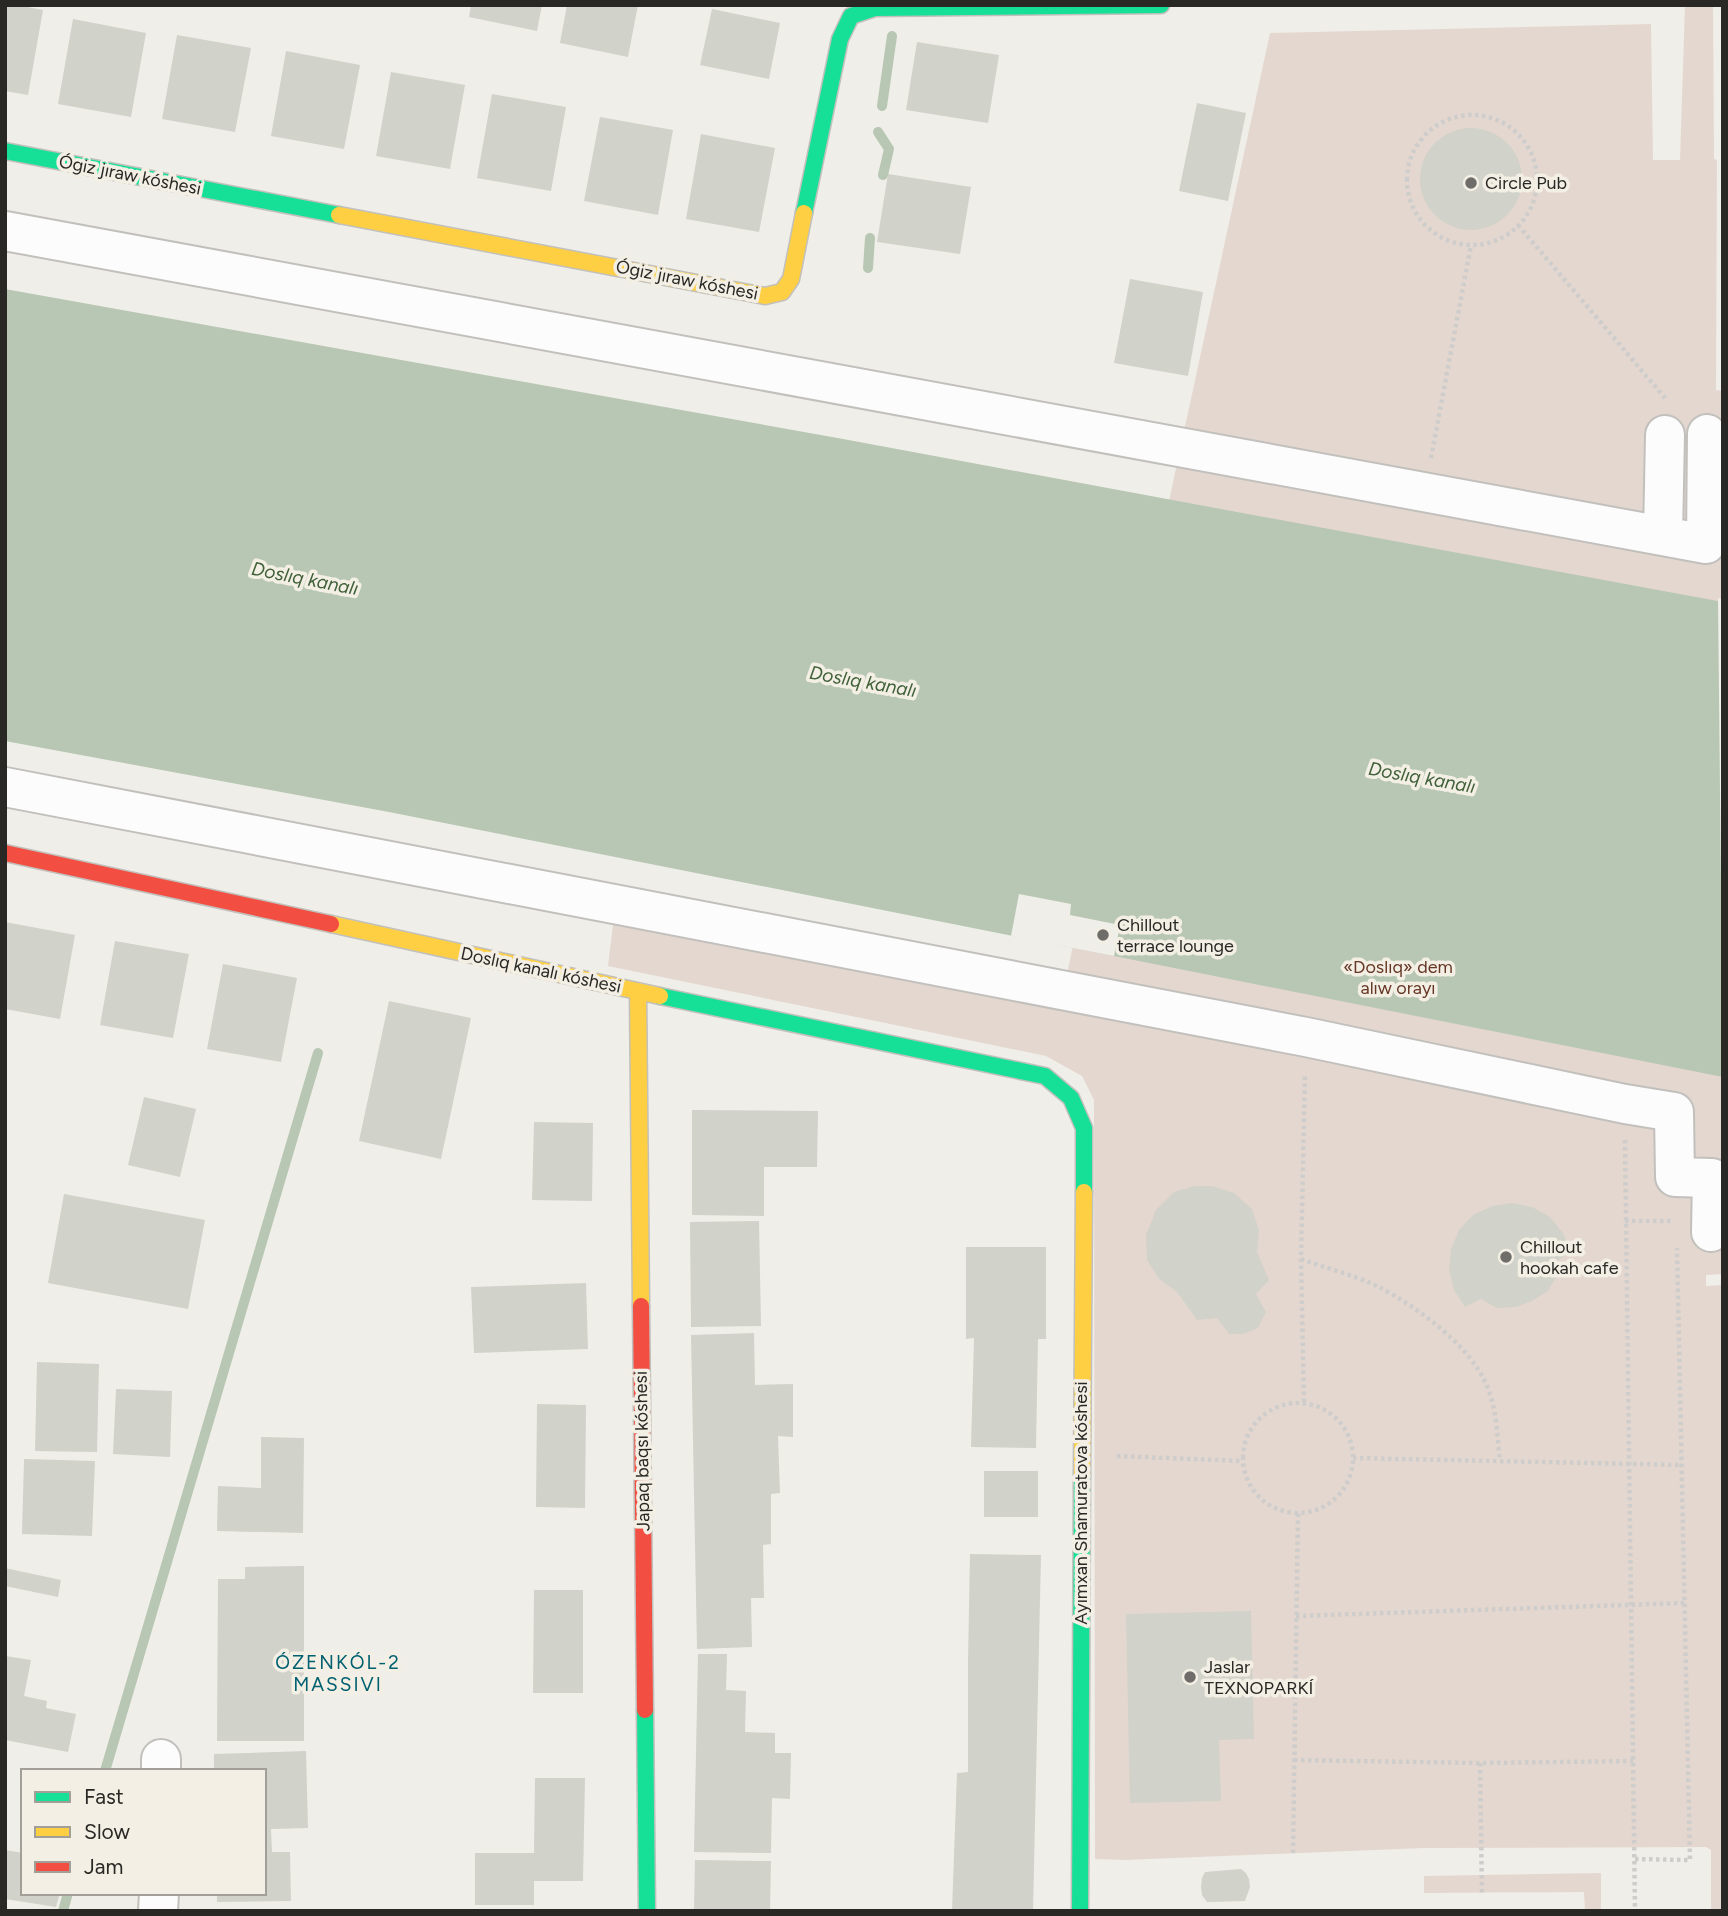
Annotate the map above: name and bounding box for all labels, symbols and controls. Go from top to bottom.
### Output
street label: Ógiz jıraw kóshesi [57,150,203,200]
place label: Circle Pub [1485,172,1567,194]
marker: Circle Pub [1463,175,1479,191]
street label: Ógiz jıraw kóshesi [614,255,760,305]
water label: Doslıq kanalı [250,557,360,600]
water label: Doslıq kanalı [808,661,918,702]
water label: Doslıq kanalı [1367,757,1477,798]
place label: Chillout terrace lounge [1117,914,1234,957]
marker: Chillout terrace lounge [1095,927,1111,943]
street label: Doslıq kanalı kóshesi [459,942,623,998]
park label: «Doslıq» dem alıw orayı [1343,956,1453,999]
place label: Chillout hookah cafe [1520,1236,1619,1279]
marker: Chillout hookah cafe [1498,1249,1514,1265]
street label: Japaq baqsı kóshesi [630,1371,654,1531]
street label: Ayımxan Shamuratova kóshesi [1070,1381,1092,1625]
district label: ÓZENKÓL-2 MASSIVI [275,1651,401,1696]
place label: Jaslar TEXNOPARKÍ [1204,1656,1314,1699]
marker: Jaslar TEXNOPARKÍ [1182,1669,1198,1685]
legend [21,1769,266,1895]
text: Fast [84,1784,124,1809]
text: Slow [84,1819,130,1844]
text: Jam [84,1854,123,1879]

